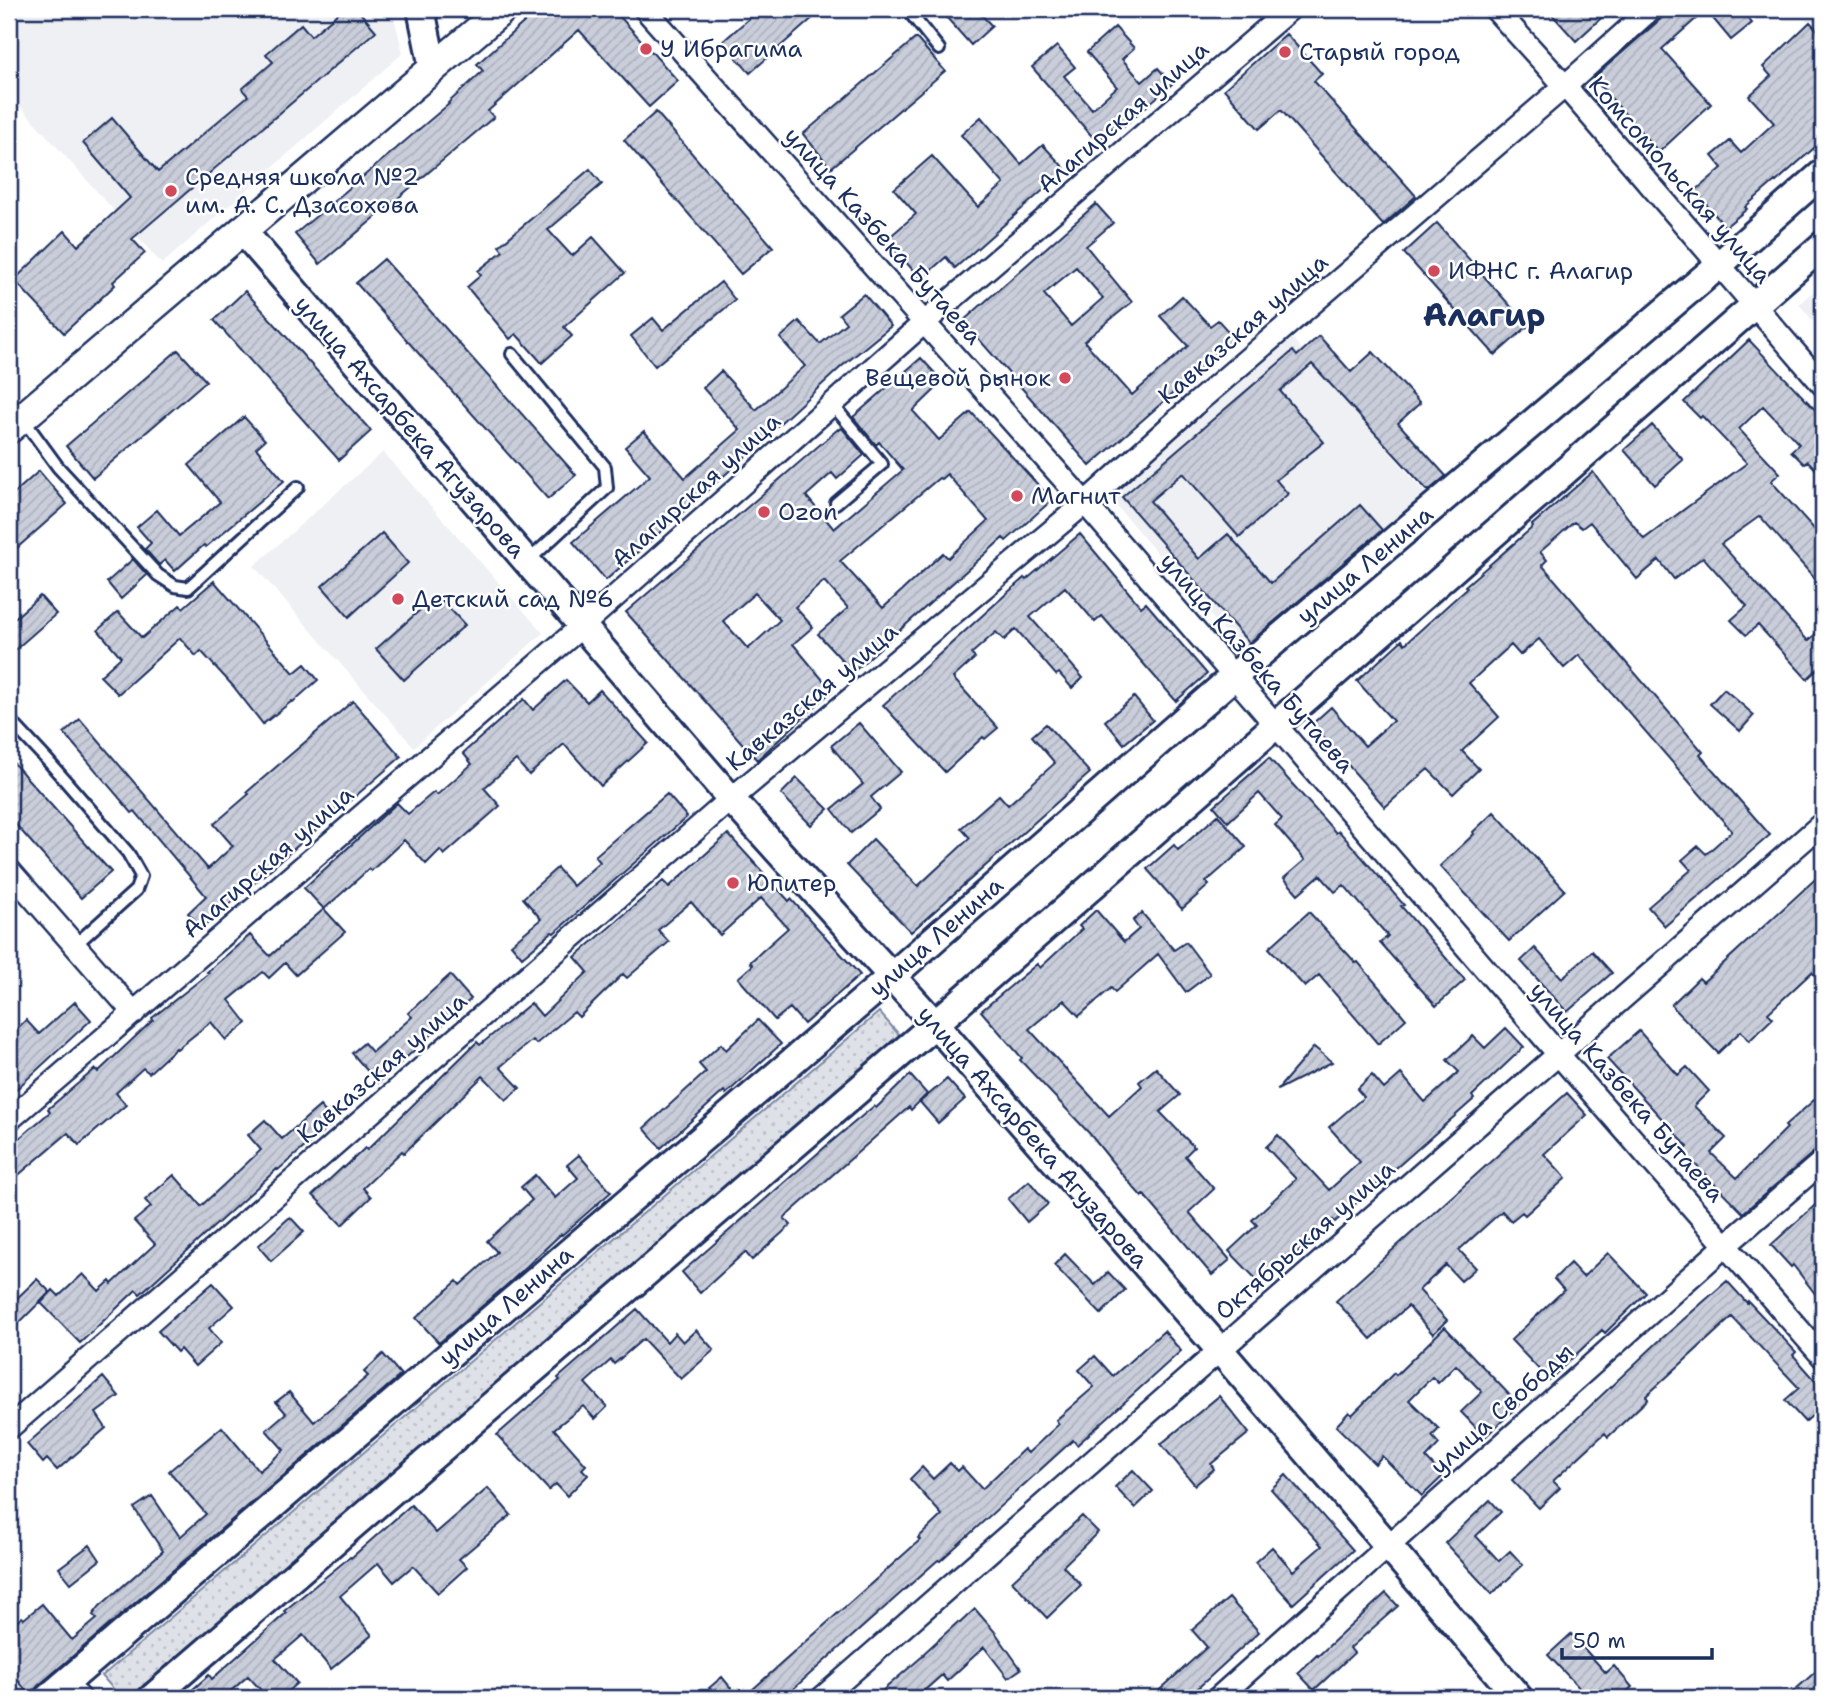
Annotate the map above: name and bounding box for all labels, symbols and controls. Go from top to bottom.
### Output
place label: У Ибрагима [660,33,802,65]
street label: Алагирская улица [1030,34,1216,200]
place label: Старый город [1299,36,1460,68]
marker: У Ибрагима [638,41,654,57]
marker: Старый город [1277,44,1293,60]
street label: Комсомольская улица [1581,70,1779,290]
street label: улица Казбека Бутаева [777,120,989,352]
place label: Средняя школа №2 им. А. С. Дзасохова [185,161,419,221]
marker: Средняя школа №2 им. А. С. Дзасохова [163,183,179,199]
street label: Кавказская улица [1151,246,1335,412]
place label: ИФНС г. Алагир [1448,255,1633,287]
marker: ИФНС г. Алагир [1426,263,1442,279]
street label: улица Ахсарбека Агузарова [287,289,533,565]
district label: Алагир [1423,293,1545,336]
place label: Вещевой рынок [865,362,1051,394]
marker: Вещевой рынок [1057,370,1073,386]
street label: Алагирская улица [605,405,787,575]
place label: Магнит [1031,480,1121,512]
marker: Магнит [1009,488,1025,504]
place label: Ozon [778,496,838,528]
street label: улица Ленина [1290,499,1440,631]
marker: Ozon [756,504,772,520]
street label: улица Казбека Бутаева [1152,546,1362,780]
place label: Детский сад №6 [412,583,614,615]
marker: Детский сад №6 [390,591,406,607]
street label: Кавказская улица [719,616,905,778]
street label: Алагирская улица [175,779,361,945]
place label: Юпитер [747,867,836,899]
street label: улица Ленина [862,870,1010,1004]
marker: Юпитер [725,875,741,891]
street label: улица Казбека Бутаева [1522,975,1732,1209]
street label: Кавказская улица [290,985,474,1151]
street label: улица Ахсарбека Агузарова [910,999,1156,1275]
street label: Октябрьская улица [1208,1153,1402,1327]
street label: улица Ленина [432,1239,580,1373]
street label: улица Свободы [1423,1336,1581,1482]
scale bar [1562,1616,1713,1660]
text: 50 m [1573,1627,1626,1655]

